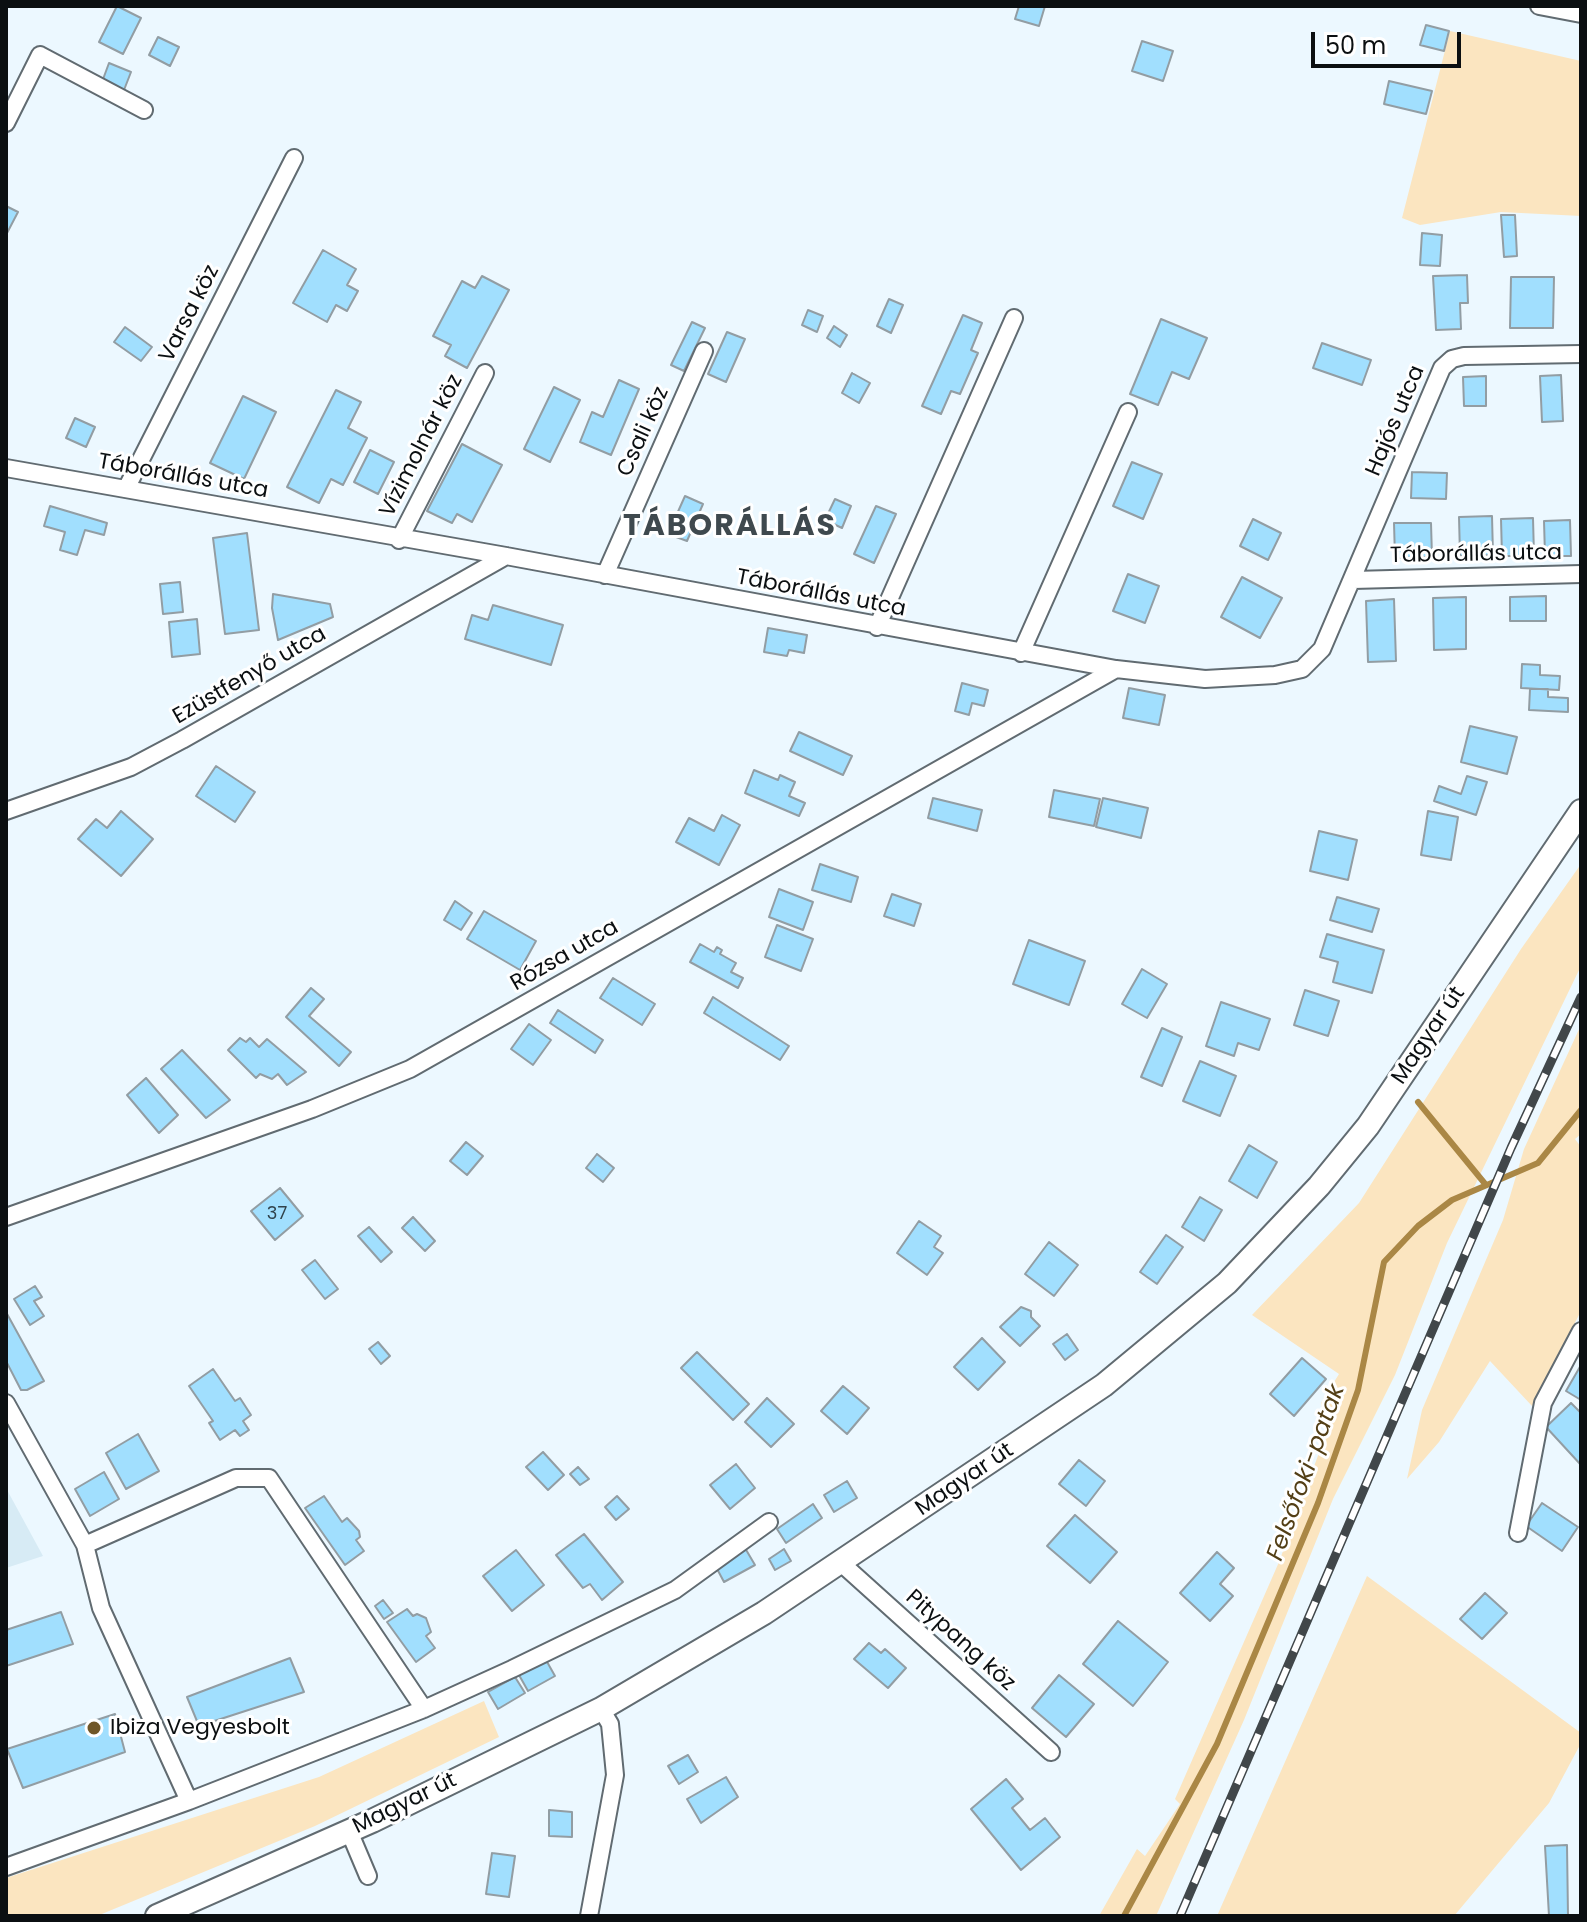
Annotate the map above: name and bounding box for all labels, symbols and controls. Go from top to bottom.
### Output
scale bar [1315,16,1465,66]
text: 50 m [1325,29,1386,62]
street label: Varsa köz [154,261,226,367]
street label: Hajós utca [1361,362,1431,480]
street label: Vízimolnár köz [375,370,469,522]
street label: Csali köz [613,383,675,481]
street label: Táborállás utca [96,449,270,505]
district label: TÁBORÁLLÁS [623,509,837,545]
street label: Táborállás utca [1390,540,1562,570]
street label: Táborállás utca [734,565,908,623]
street label: Ezüstfenyő utca [169,621,331,731]
street label: Rózsa utca [506,915,624,997]
street label: Magyar út [1387,982,1471,1090]
house number: 37 [267,1203,287,1225]
water label: Felsőfoki-patak [1262,1381,1352,1565]
street label: Magyar út [911,1438,1019,1522]
street label: Pitypang köz [900,1585,1020,1697]
place label: Ibiza Vegyesbolt [110,1715,290,1741]
marker: Ibiza Vegyesbolt [85,1719,103,1737]
street label: Magyar út [349,1768,461,1840]

